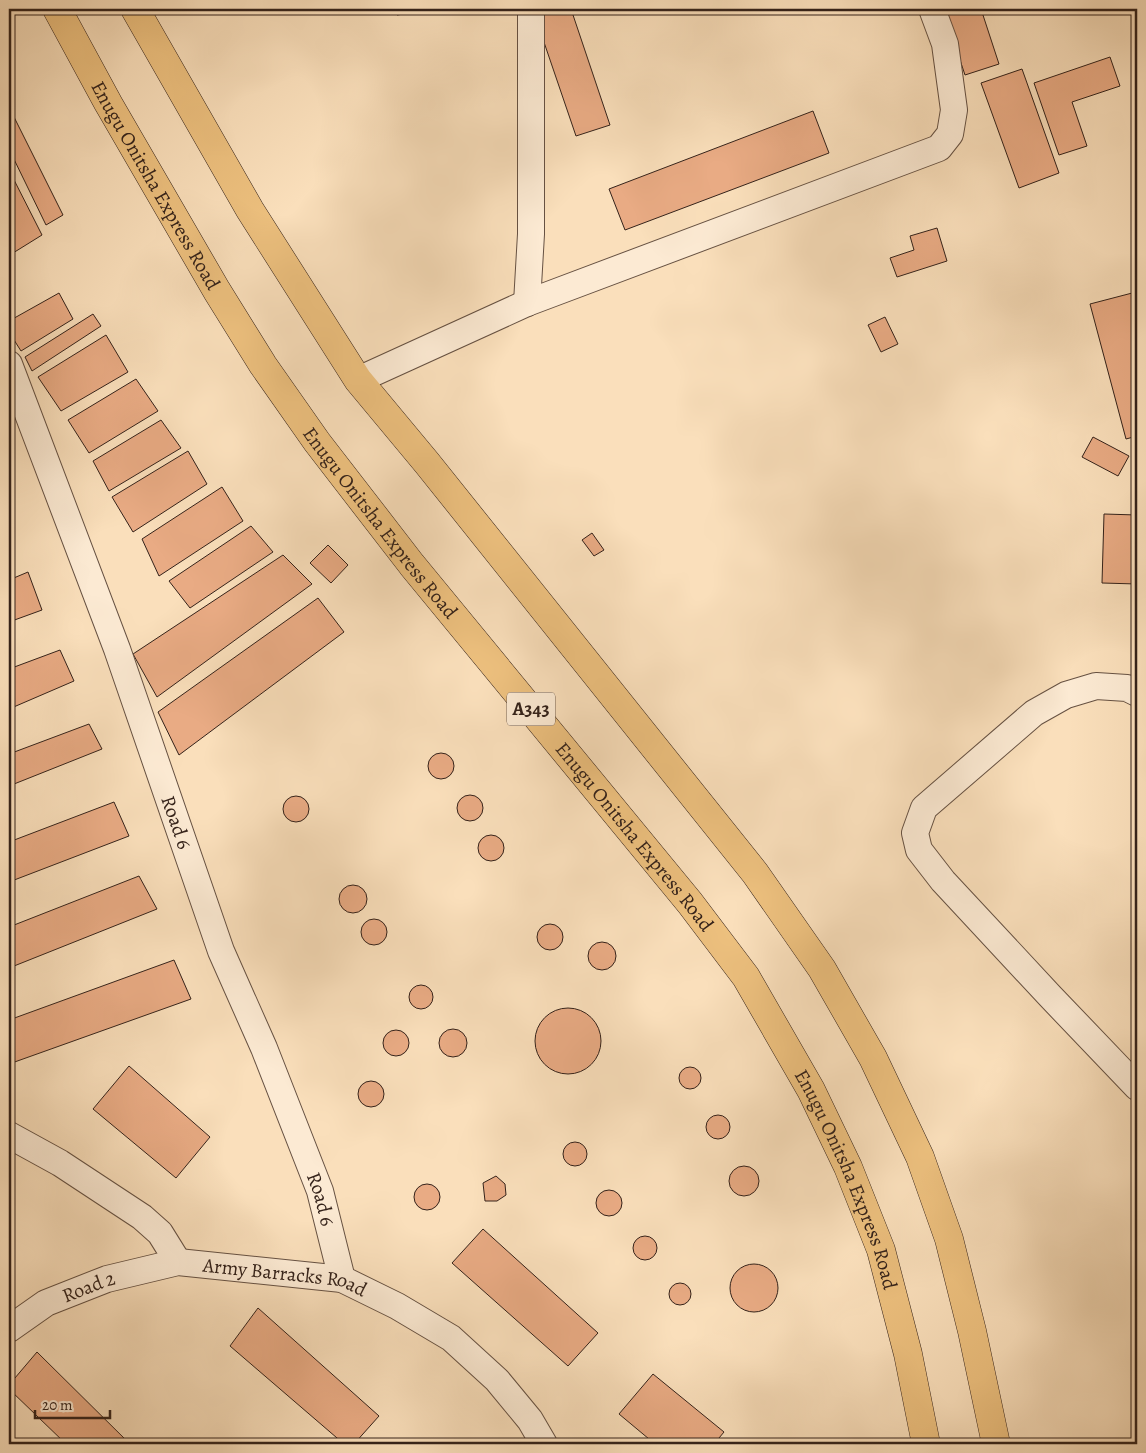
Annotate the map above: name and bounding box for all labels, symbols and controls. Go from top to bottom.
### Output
street label: Enugu Onitsha Express Road [85,76,227,295]
street label: Enugu Onitsha Express Road [297,421,464,624]
road number: A343 [507,692,555,726]
street label: Enugu Onitsha Express Road [549,736,720,937]
street label: Road 6 [155,792,198,853]
street label: Enugu Onitsha Express Road [788,1064,904,1292]
street label: Road 6 [300,1168,342,1229]
street label: Army Barracks Road [201,1251,372,1303]
street label: Road 2 [58,1264,118,1309]
scale bar [35,1388,110,1420]
text: 20 m [42,1395,73,1415]

